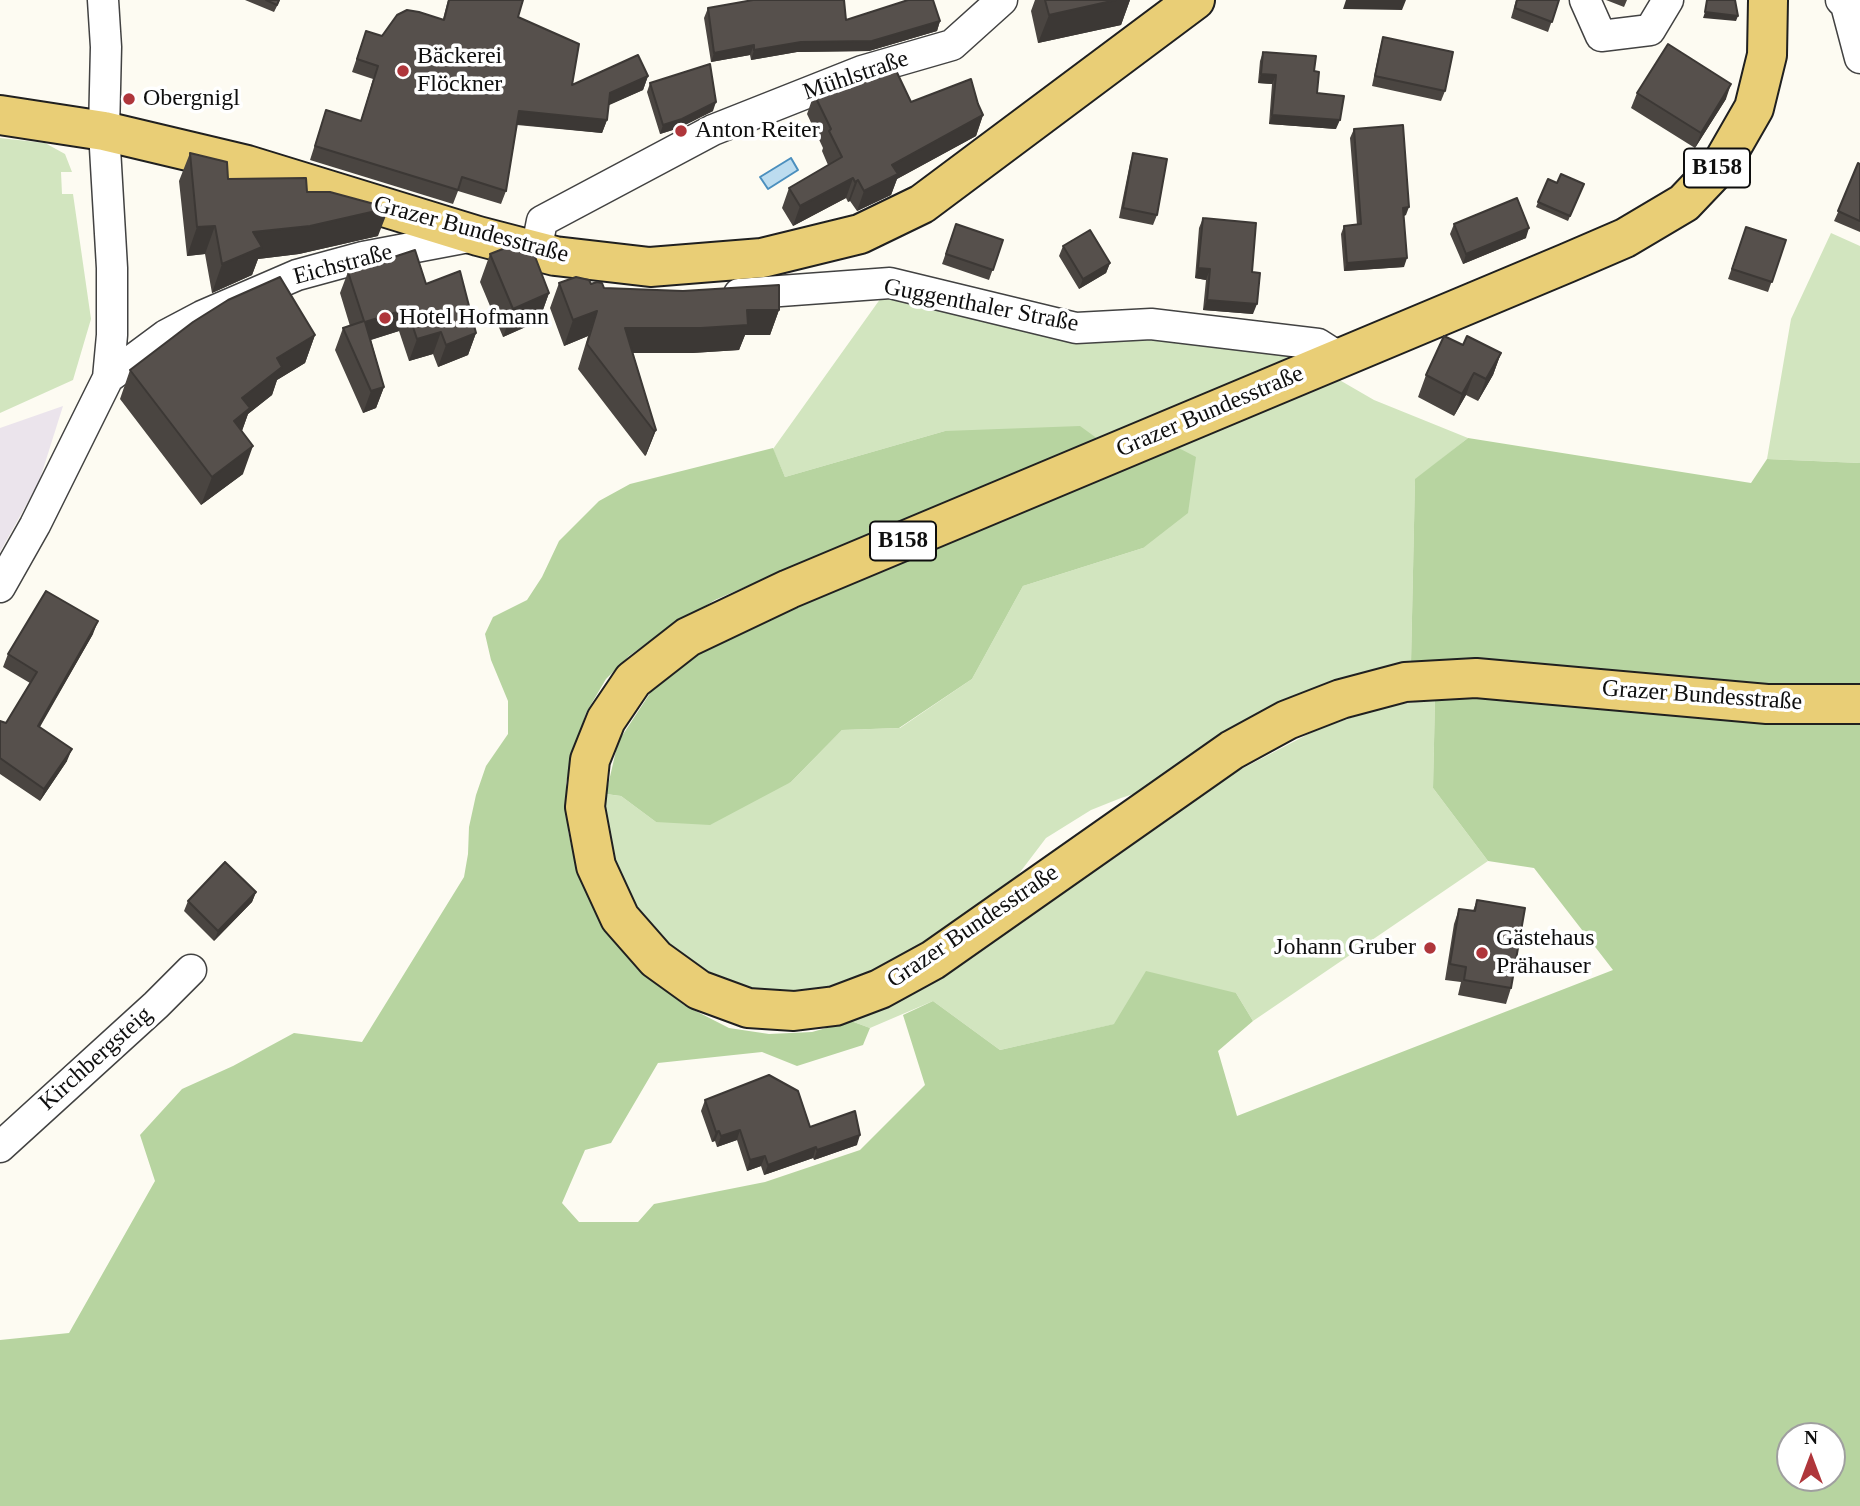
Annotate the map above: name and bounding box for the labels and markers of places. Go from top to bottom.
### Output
place label: Bäckerei Flöckner [417,43,502,99]
marker: Bäckerei Flöckner [395,63,411,79]
place label: Obergnigl [143,85,240,113]
marker: Obergnigl [121,91,137,107]
place label: Anton Reiter [695,117,820,145]
marker: Anton Reiter [673,123,689,139]
place label: Hotel Hofmann [399,304,549,332]
marker: Hotel Hofmann [377,310,393,326]
place label: Gästehaus Prähauser [1496,925,1595,981]
place label: Johann Gruber [1274,934,1416,962]
marker: Johann Gruber [1422,940,1438,956]
marker: Gästehaus Prähauser [1474,945,1490,961]

